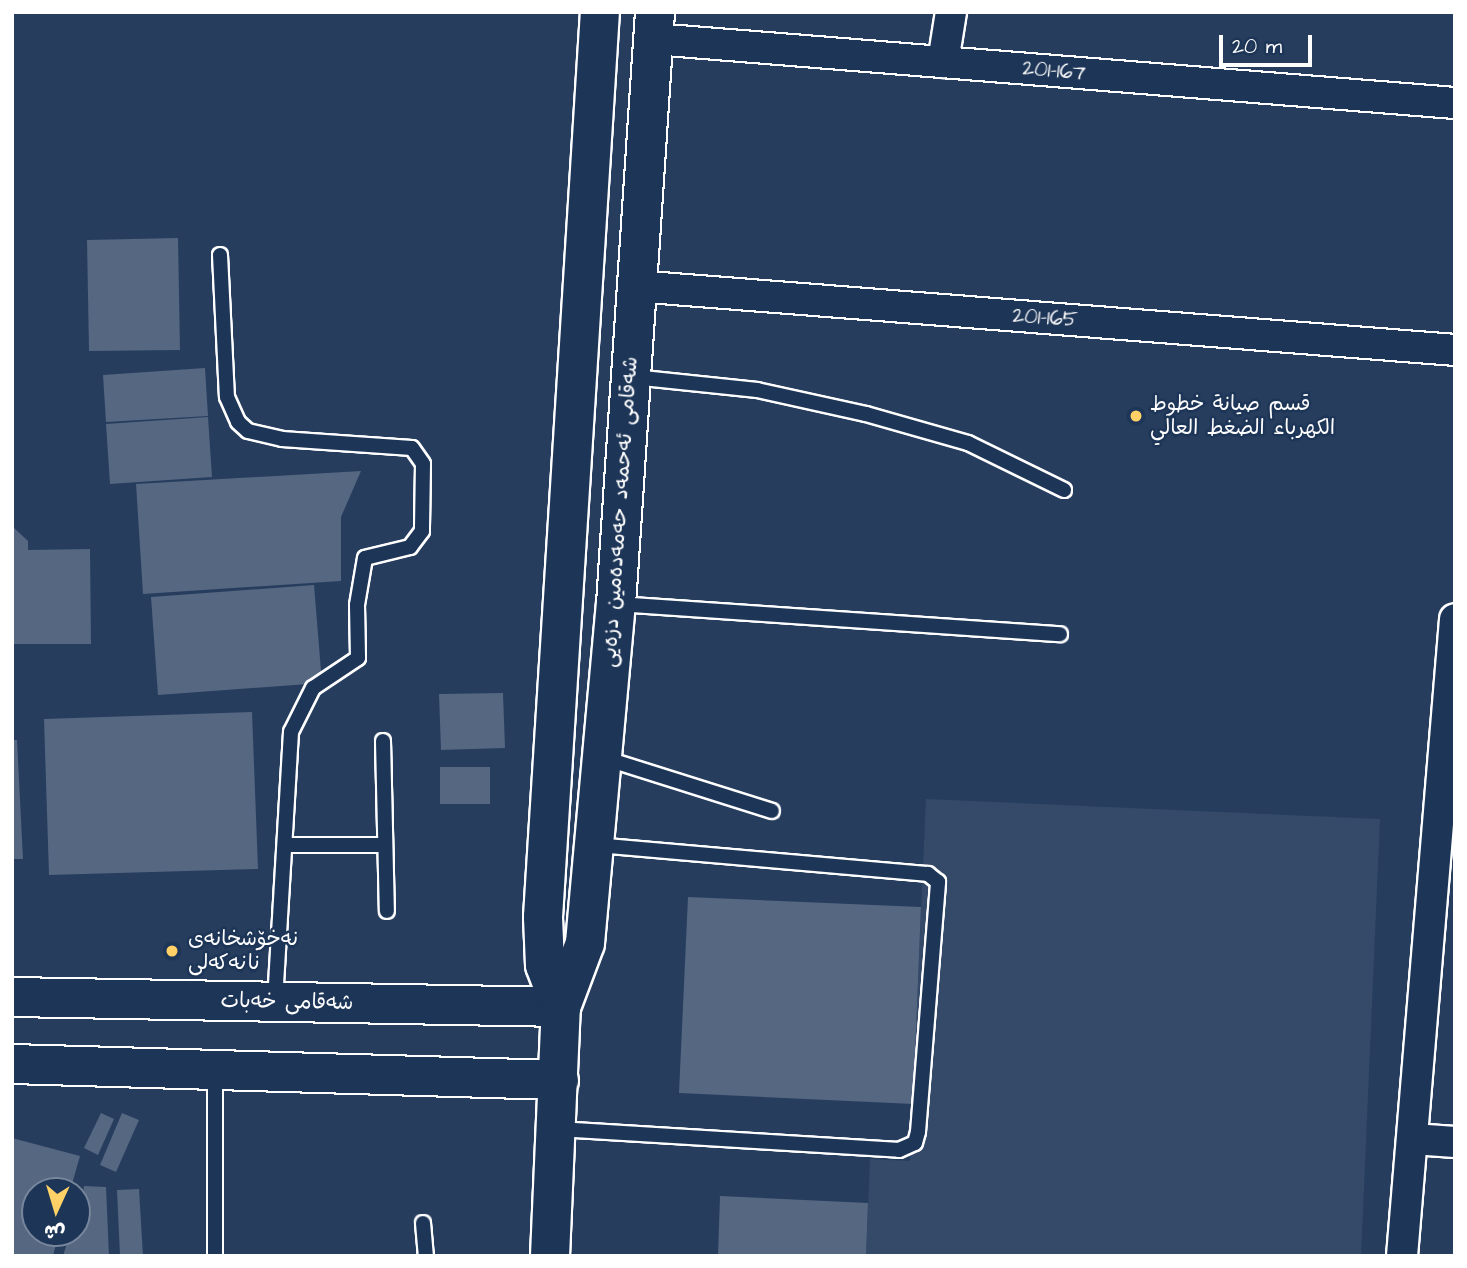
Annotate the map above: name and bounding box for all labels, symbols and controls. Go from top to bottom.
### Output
scale bar [1222,21,1315,65]
text: 20 m [1232,32,1282,61]
street label: 201-167 [1021,56,1087,86]
street label: 201-165 [1012,303,1078,333]
street label: شەقامی ئەحمەد حەمەدەمین دزەیی [597,356,643,668]
place label: قسم صيانة خطوط الكهرباء الضغط العالي [1150,391,1335,441]
marker: قسم صيانة خطوط الكهرباء الضغط العالي [1128,408,1144,424]
place label: نەخۆشخانەی نانەکەلی [188,926,298,976]
marker: نەخۆشخانەی نانەکەلی [162,941,182,961]
street label: شەقامی خەبات [220,988,354,1016]
north arrow [21,1177,91,1247]
text: ش [43,1217,66,1246]

